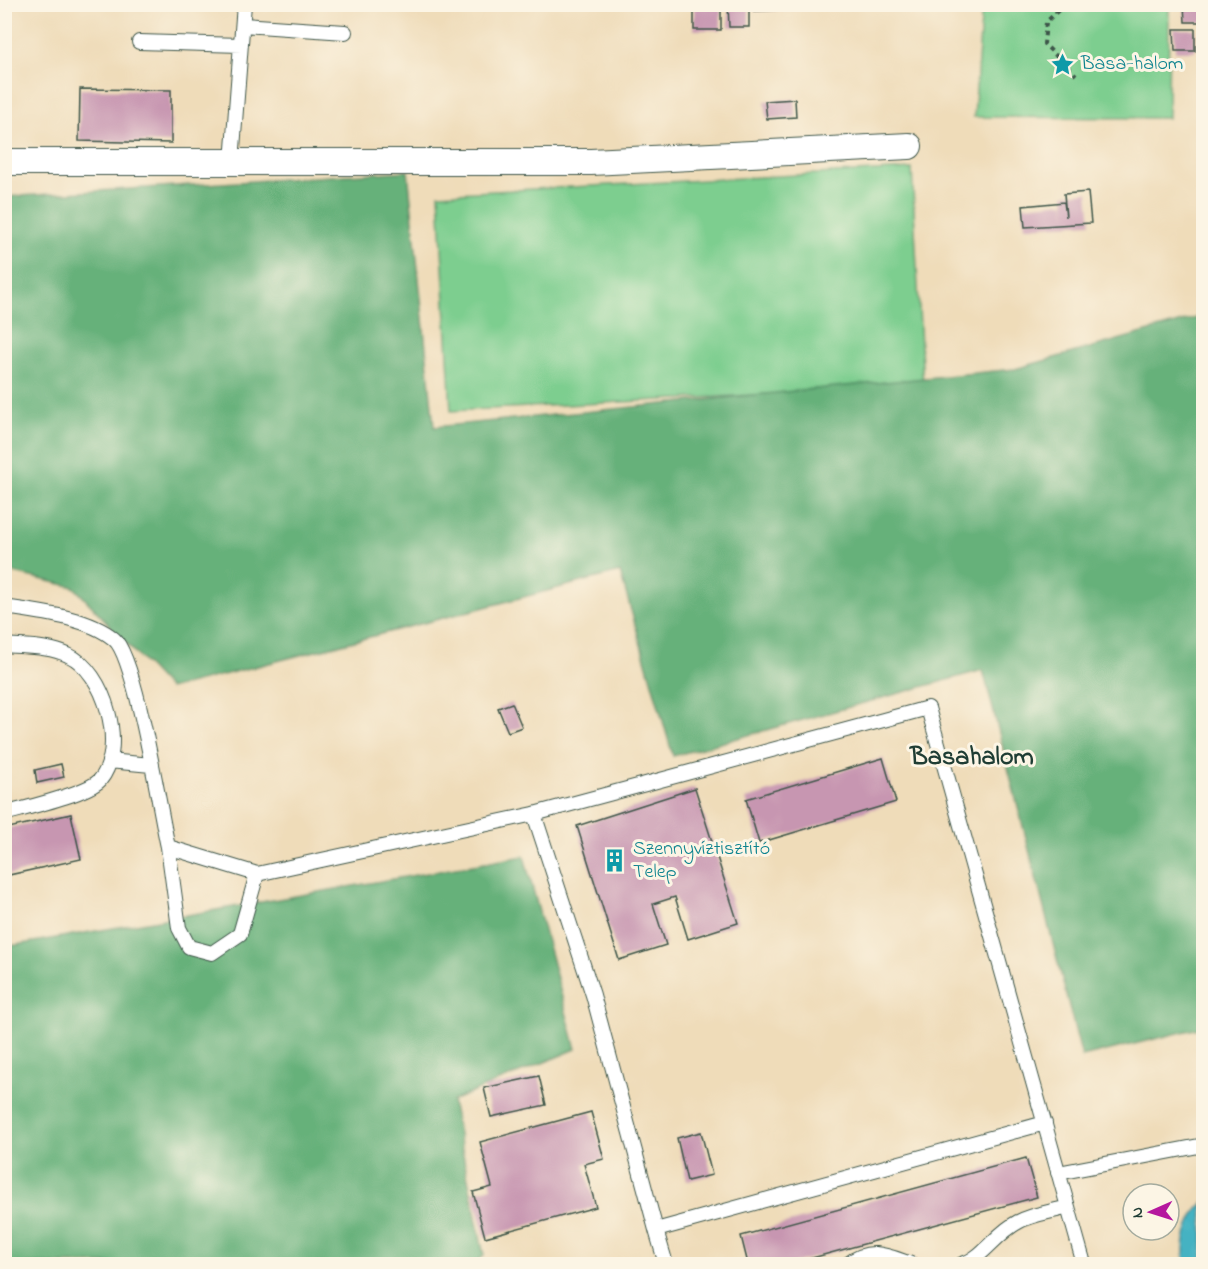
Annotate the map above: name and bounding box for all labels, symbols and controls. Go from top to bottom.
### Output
place label: Basa-halom [1080,50,1183,79]
place icon: Basa-halom [1050,51,1076,77]
district label: Basahalom [909,739,1034,777]
place label: Szennyvíztisztító Telep [633,835,770,887]
building icon: Szennyvíztisztító Telep [602,847,628,873]
north arrow [1121,1182,1181,1242]
text: N [1126,1206,1150,1219]

